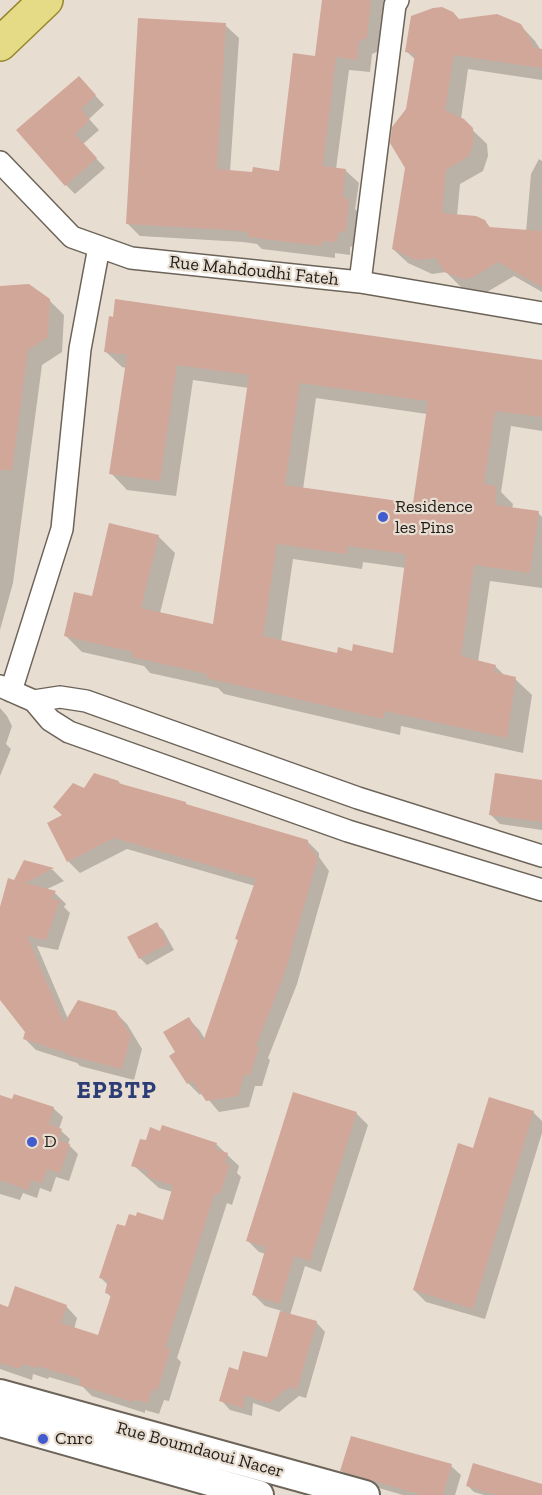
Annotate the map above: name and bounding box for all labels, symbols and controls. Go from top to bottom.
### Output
street label: Rue Mahdoudhi Fateh [168,251,340,291]
place label: Residence les Pins [395,496,473,538]
marker: Residence les Pins [376,510,390,524]
district label: EPBTP [77,1077,157,1105]
place label: D [44,1131,57,1153]
marker: D [25,1135,39,1149]
street label: Rue Boumdaoui Nacer [114,1417,286,1483]
place label: Cnrc [55,1428,93,1450]
marker: Cnrc [36,1432,50,1446]

